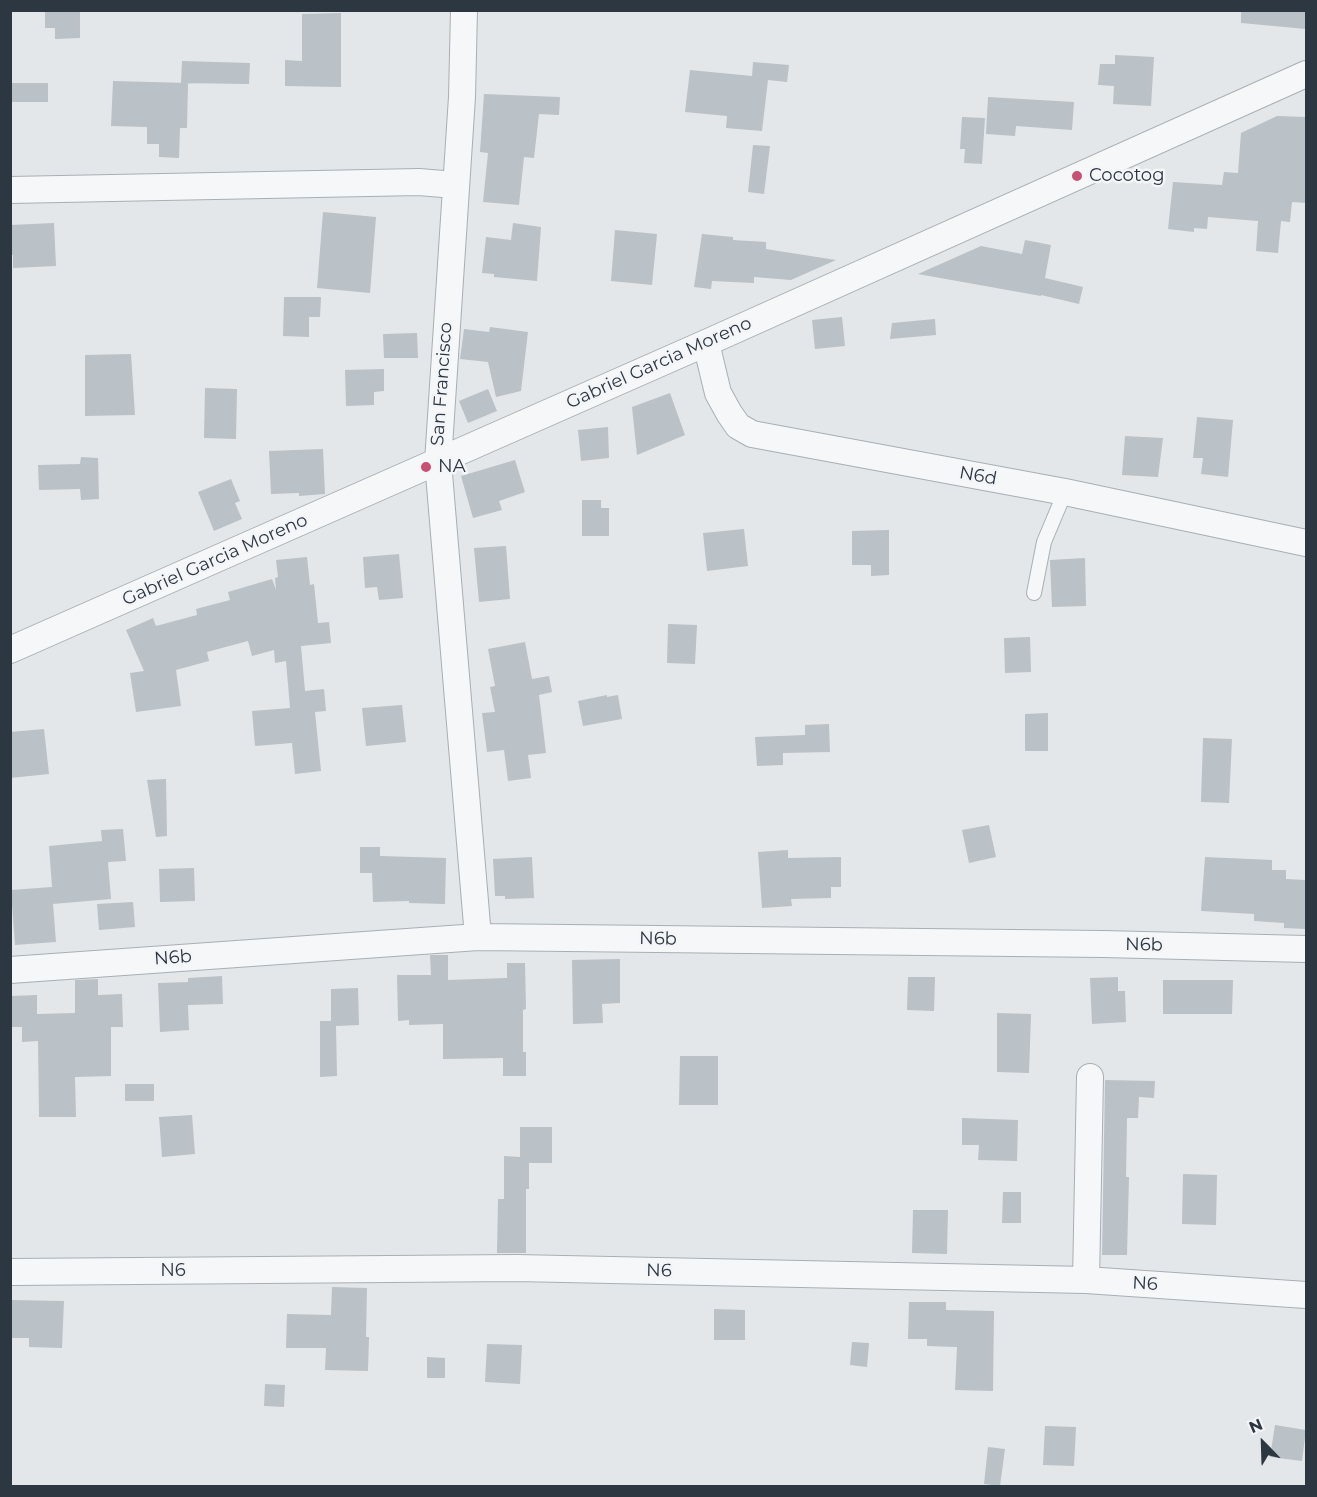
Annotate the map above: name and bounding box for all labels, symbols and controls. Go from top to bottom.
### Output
place label: Cocotog [1089,165,1164,187]
marker: Cocotog [1070,169,1084,183]
street label: Gabriel Garcia Moreno [563,312,755,414]
street label: San Francisco [427,321,457,447]
place label: NA [438,456,466,478]
marker: NA [419,460,433,474]
street label: N6d [957,462,999,490]
street label: Gabriel Garcia Moreno [119,509,311,611]
street label: N6b [639,928,677,950]
street label: N6b [1125,934,1163,956]
street label: N6b [153,946,193,970]
street label: N6 [160,1260,186,1282]
street label: N6 [646,1260,672,1282]
street label: N6 [1132,1273,1158,1295]
north arrow [1233,1413,1293,1473]
text: N [1246,1415,1265,1437]

